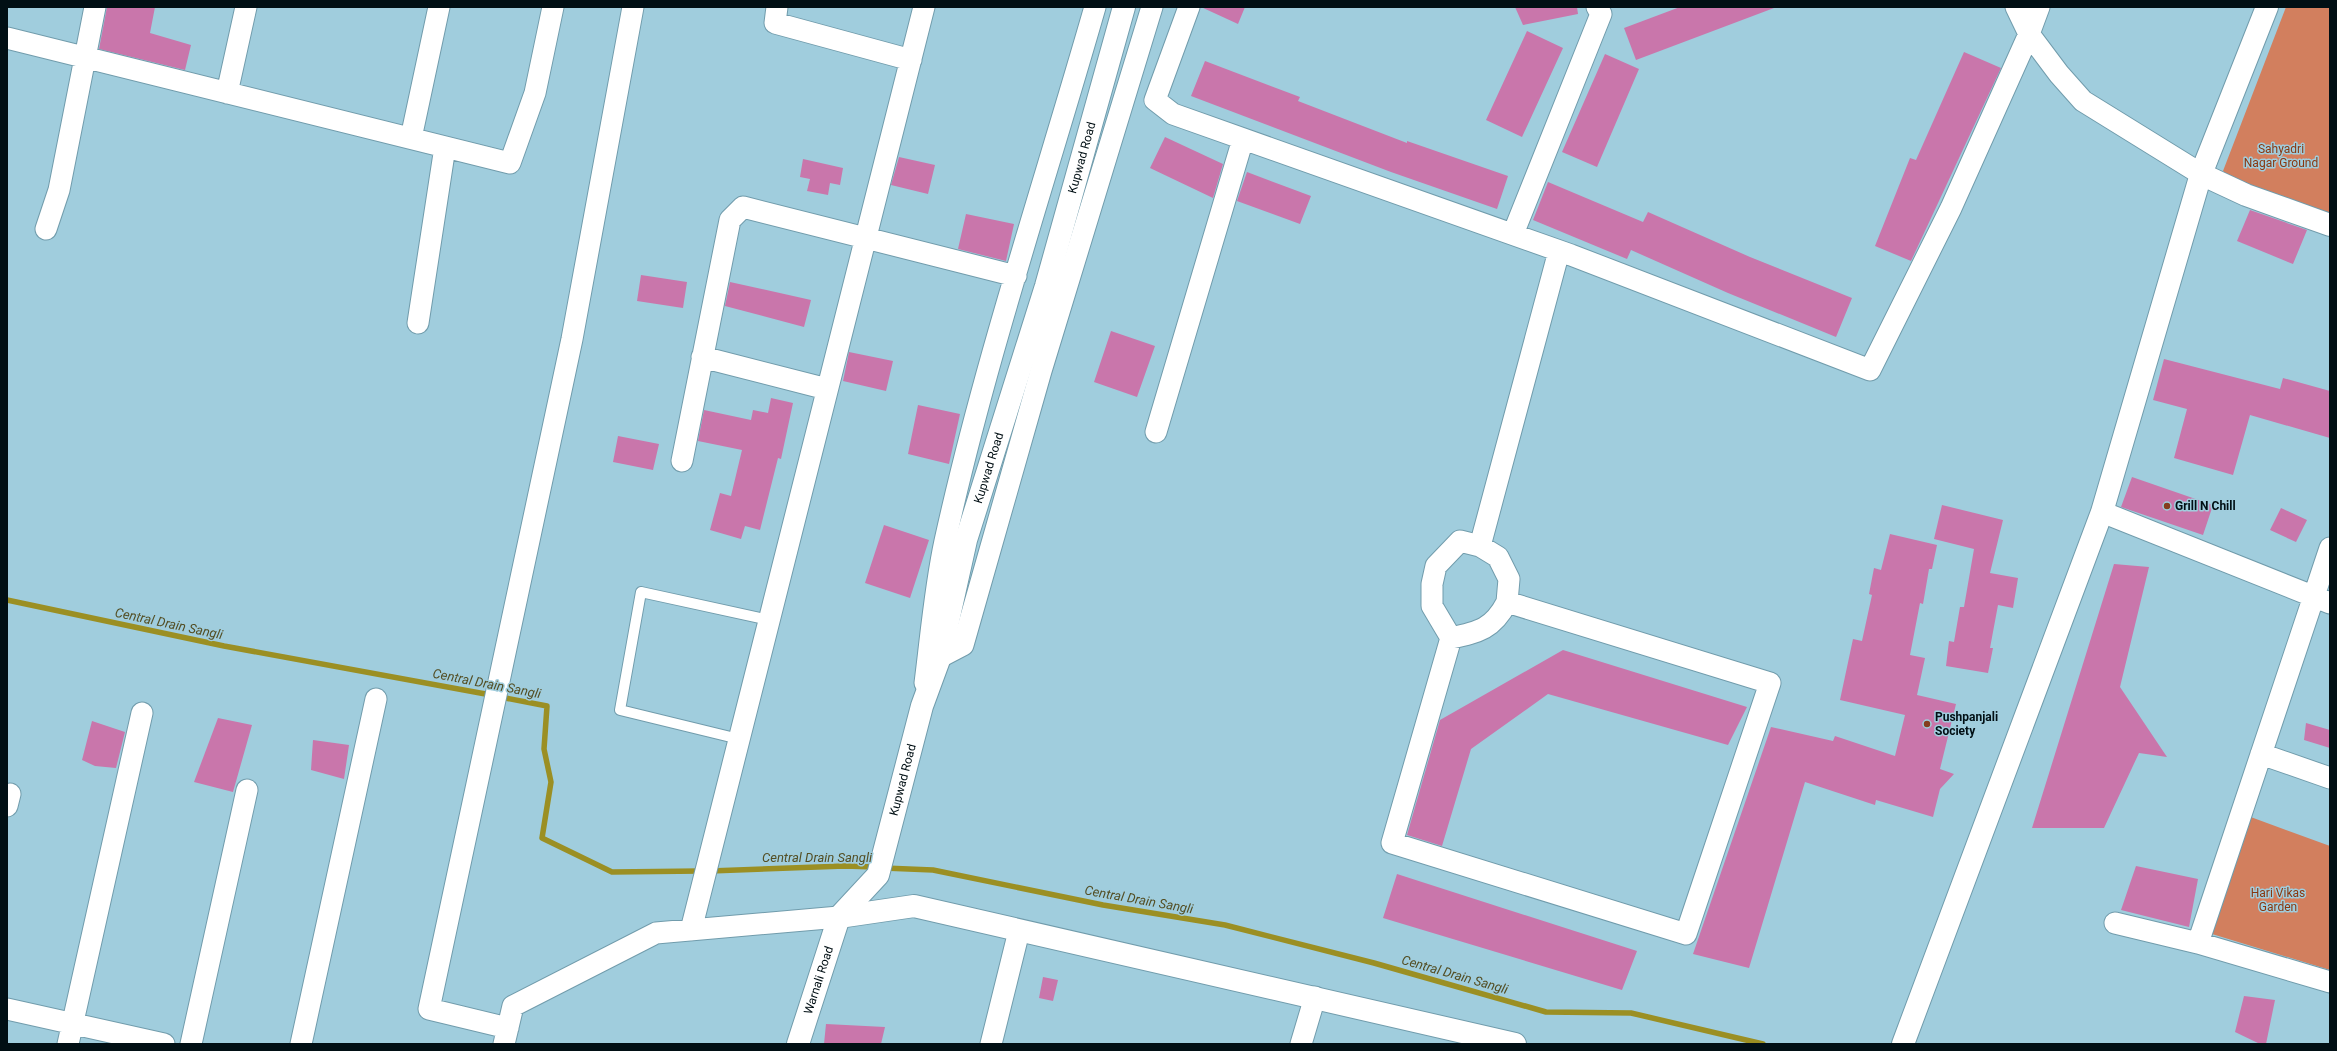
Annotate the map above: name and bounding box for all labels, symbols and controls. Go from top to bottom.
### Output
street label: Kupwad Road [1065,120,1099,195]
park label: Sahyadri Nagar Ground [2244,142,2318,170]
street label: Kupwad Road [971,431,1006,505]
place label: Grill N Chill [2175,499,2236,513]
marker: Grill N Chill [2162,501,2172,511]
water label: Central Drain Sangli [114,605,225,642]
water label: Central Drain Sangli [431,666,543,702]
place label: Pushpanjali Society [1935,710,1998,738]
marker: Pushpanjali Society [1922,719,1932,729]
street label: Kupwad Road [887,743,919,817]
water label: Central Drain Sangli [762,850,873,865]
water label: Central Drain Sangli [1083,883,1195,917]
park label: Hari Vikas Garden [2251,886,2305,914]
street label: Warnali Road [801,944,836,1016]
water label: Central Drain Sangli [1400,952,1511,997]

